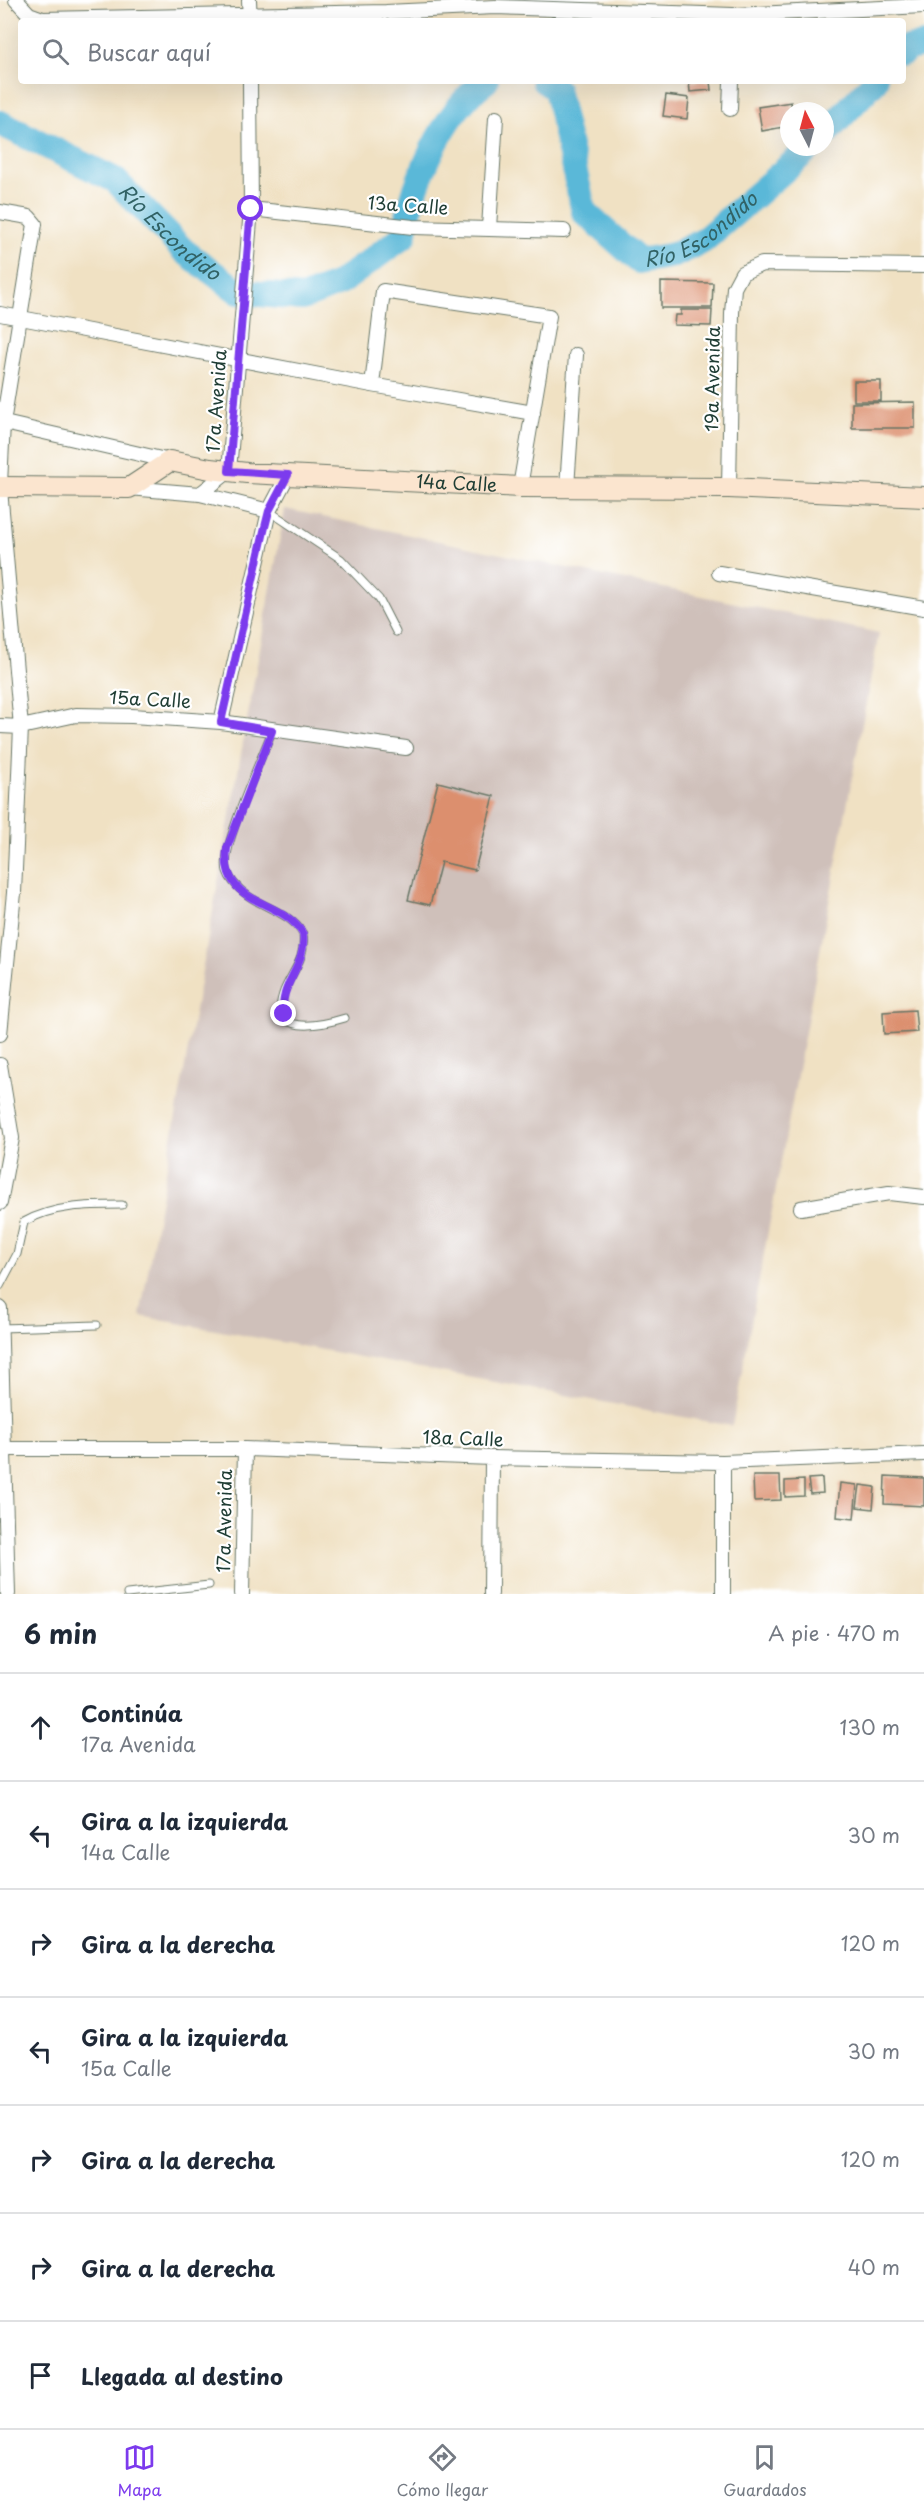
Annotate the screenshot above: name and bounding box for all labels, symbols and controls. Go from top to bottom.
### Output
search box [18,18,906,84]
icon: search [39,35,72,68]
text: Buscar aquí [87,35,211,68]
north arrow [780,102,834,156]
water label: Río Escondido [112,176,228,288]
water label: Río Escondido [642,183,765,274]
street label: 13a Calle [367,188,449,221]
route start [237,195,263,221]
street label: 19a Avenida [697,325,726,432]
street label: 17a Avenida [198,348,233,453]
street label: 14a Calle [416,467,498,498]
street label: 15a Calle [109,683,192,714]
route end [270,1000,296,1026]
street label: 18a Calle [422,1423,504,1452]
street label: 17a Avenida [209,1468,238,1573]
text: 6 min [24,1614,97,1653]
text: A pie · 470 m [768,1618,900,1648]
text: Continúa [81,1696,183,1729]
icon: ahead [24,1711,57,1744]
text: 130 m [840,1712,900,1742]
text: 17a Avenida [81,1729,196,1759]
text: Gira a la izquierda [81,1804,288,1837]
icon: left [24,1819,57,1852]
text: 30 m [847,1820,900,1850]
text: 14a Calle [81,1837,171,1867]
icon: right [24,1927,57,1960]
text: Gira a la derecha [81,1927,275,1960]
text: 120 m [841,1928,900,1958]
text: Gira a la izquierda [81,2020,288,2053]
icon: left [24,2035,57,2068]
text: 30 m [847,2036,900,2066]
text: 15a Calle [81,2053,172,2083]
icon: right [24,2143,57,2176]
text: Gira a la derecha [81,2143,275,2176]
text: 120 m [841,2144,900,2174]
icon: right [24,2251,57,2284]
text: Gira a la derecha [81,2251,275,2284]
text: 40 m [848,2252,900,2282]
icon: arrive [24,2359,57,2392]
text: Llegada al destino [81,2359,283,2392]
tab: Mapa [118,2441,162,2501]
tab: Cómo llegar [397,2441,488,2501]
tab: Guardados [723,2441,806,2501]

